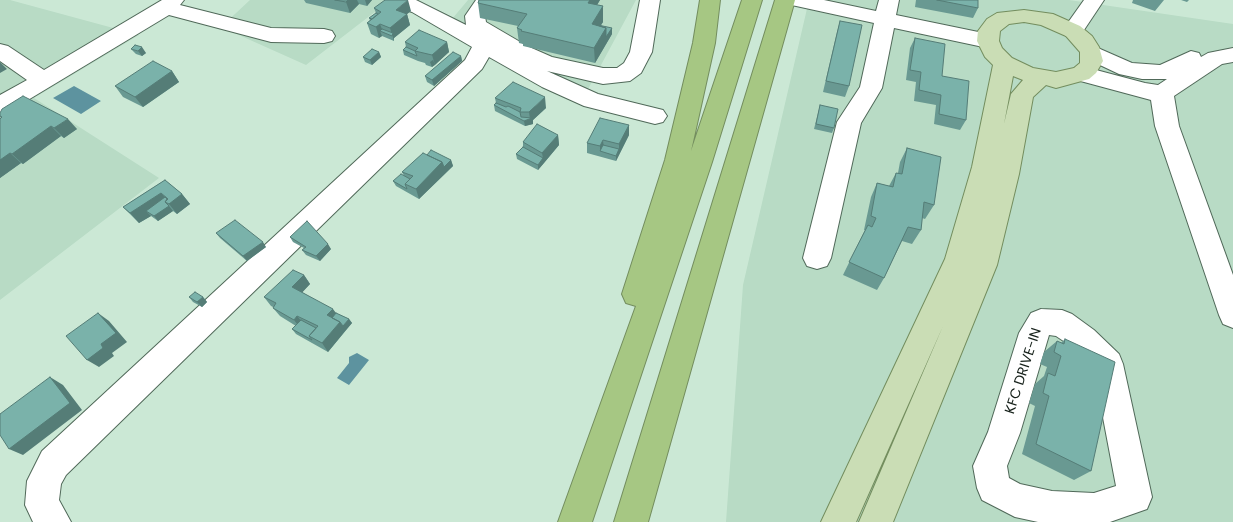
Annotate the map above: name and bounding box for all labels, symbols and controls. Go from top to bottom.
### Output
street label: KFC DRIVE-IN [1002,326,1046,416]

